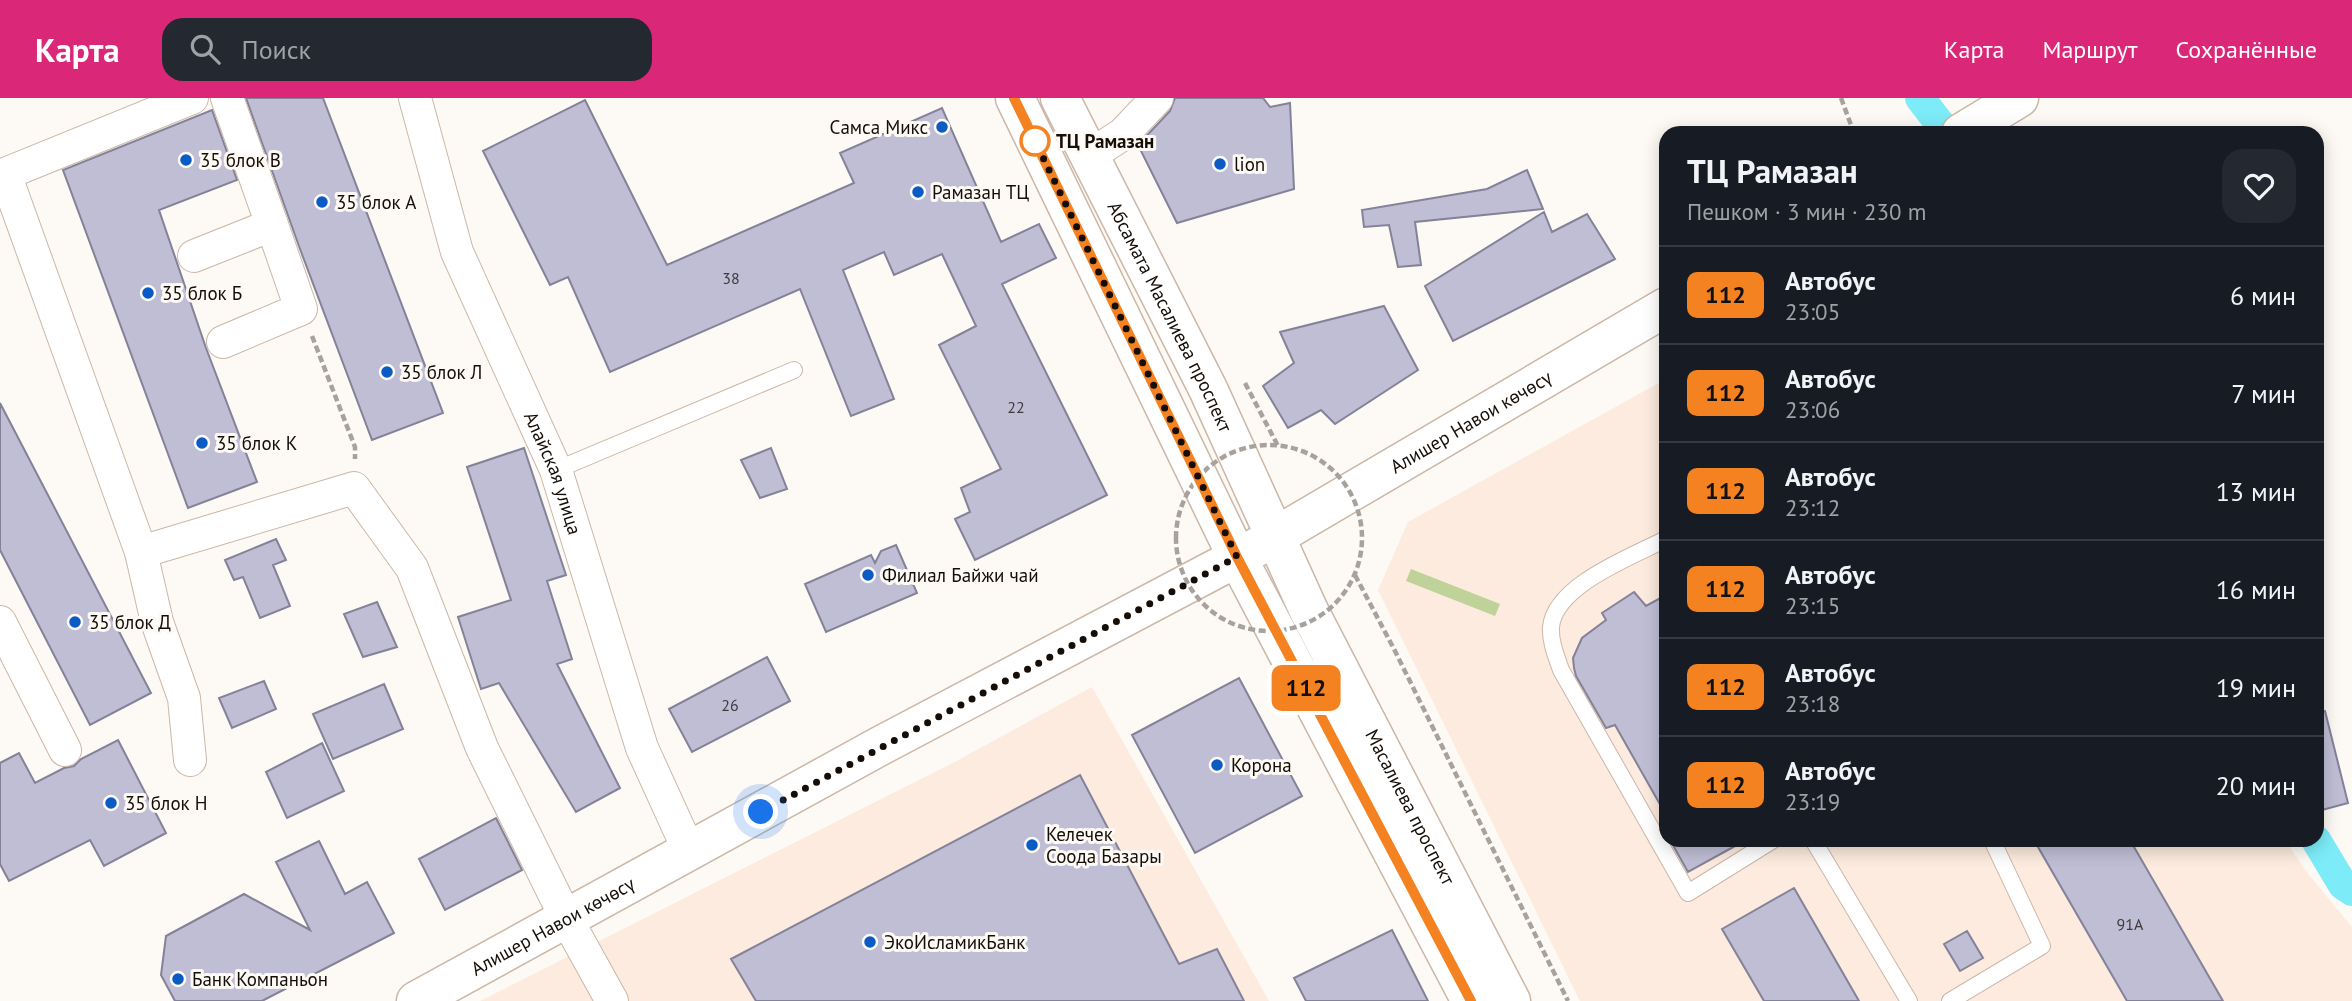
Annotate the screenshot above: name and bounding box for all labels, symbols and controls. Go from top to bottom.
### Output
search box [162,18,652,81]
text: Карта [35,28,120,71]
icon: search [186,30,224,68]
text: Поиск [242,33,311,66]
text: Карта [1944,34,2004,65]
text: Маршрут [2042,34,2137,65]
text: Сохранённые [2175,34,2317,65]
place label: Самса Микс [830,115,928,139]
marker: Самса Микс [934,119,950,135]
marker: ТЦ Рамазан [1020,126,1050,156]
place label: ТЦ Рамазан [1056,129,1154,153]
place label: 35 блок В [200,148,281,172]
text: ТЦ Рамазан [1687,149,1858,192]
button: heart [2222,149,2296,223]
marker: 35 блок В [178,152,194,168]
place label: lion [1234,152,1265,176]
marker: lion [1212,156,1228,172]
place label: Рамазан ТЦ [932,180,1029,204]
marker: Рамазан ТЦ [910,184,926,200]
place label: 35 блок А [336,190,416,214]
marker: 35 блок А [314,194,330,210]
street label: Абсамата Масалиева проспект [1103,197,1238,436]
text: Пешком · 3 мин · 230 m [1687,197,1926,226]
text: Автобус [1785,264,1876,297]
house number: 38 [722,268,740,288]
text: 112 [1705,279,1746,310]
text: 6 мин [2230,279,2296,312]
place label: 35 блок Б [162,281,242,305]
marker: 35 блок Б [140,285,156,301]
text: 23:05 [1785,297,1840,326]
place label: 35 блок Л [401,360,482,384]
text: Автобус [1785,362,1876,395]
marker: 35 блок Л [379,364,395,380]
street label: Алишер Навои көчөсү [1386,365,1556,478]
text: 112 [1705,377,1746,408]
text: 7 мин [2231,377,2296,410]
text: 23:06 [1785,395,1840,424]
house number: 22 [1007,397,1025,417]
street label: Алайская улица [519,408,587,538]
place label: 35 блок К [216,431,297,455]
marker: 35 блок К [194,435,210,451]
text: Автобус [1785,460,1876,493]
text: 112 [1705,475,1746,506]
text: 13 мин [2216,475,2296,508]
text: 23:12 [1785,493,1840,522]
text: Автобус [1785,558,1876,591]
place label: Филиал Байжи чай [882,563,1039,587]
marker: Филиал Байжи чай [860,567,876,583]
text: 112 [1705,573,1746,604]
text: 16 мин [2216,573,2296,606]
text: 23:15 [1785,591,1840,620]
place label: 35 блок Д [89,610,171,634]
marker: 35 блок Д [67,614,83,630]
text: Автобус [1785,656,1876,689]
line badge: 112 [1266,665,1346,711]
text: 112 [1705,671,1746,702]
text: 19 мин [2216,671,2296,704]
text: 112 [1286,672,1326,703]
text: 23:18 [1785,689,1840,718]
house number: 26 [721,695,739,715]
street label: Масалиева проспект [1360,725,1461,889]
place label: Корона [1231,753,1292,777]
text: Автобус [1785,754,1876,787]
marker: Корона [1209,757,1225,773]
text: 112 [1705,769,1746,800]
text: 20 мин [2216,769,2296,802]
text: 23:19 [1785,787,1840,816]
place label: 35 блок Н [125,791,208,815]
your location [743,794,778,829]
marker: 35 блок Н [103,795,119,811]
place label: Келечек Соода Базары [1046,822,1162,868]
marker: Келечек Соода Базары [1024,837,1040,853]
street label: Алишер Навои көчөсү [467,871,639,981]
house number: 91А [2117,914,2144,934]
place label: ЭкоИсламикБанк [884,930,1025,954]
marker: ЭкоИсламикБанк [862,934,878,950]
place label: Банк Компаньон [192,967,328,991]
marker: Банк Компаньон [170,971,186,987]

